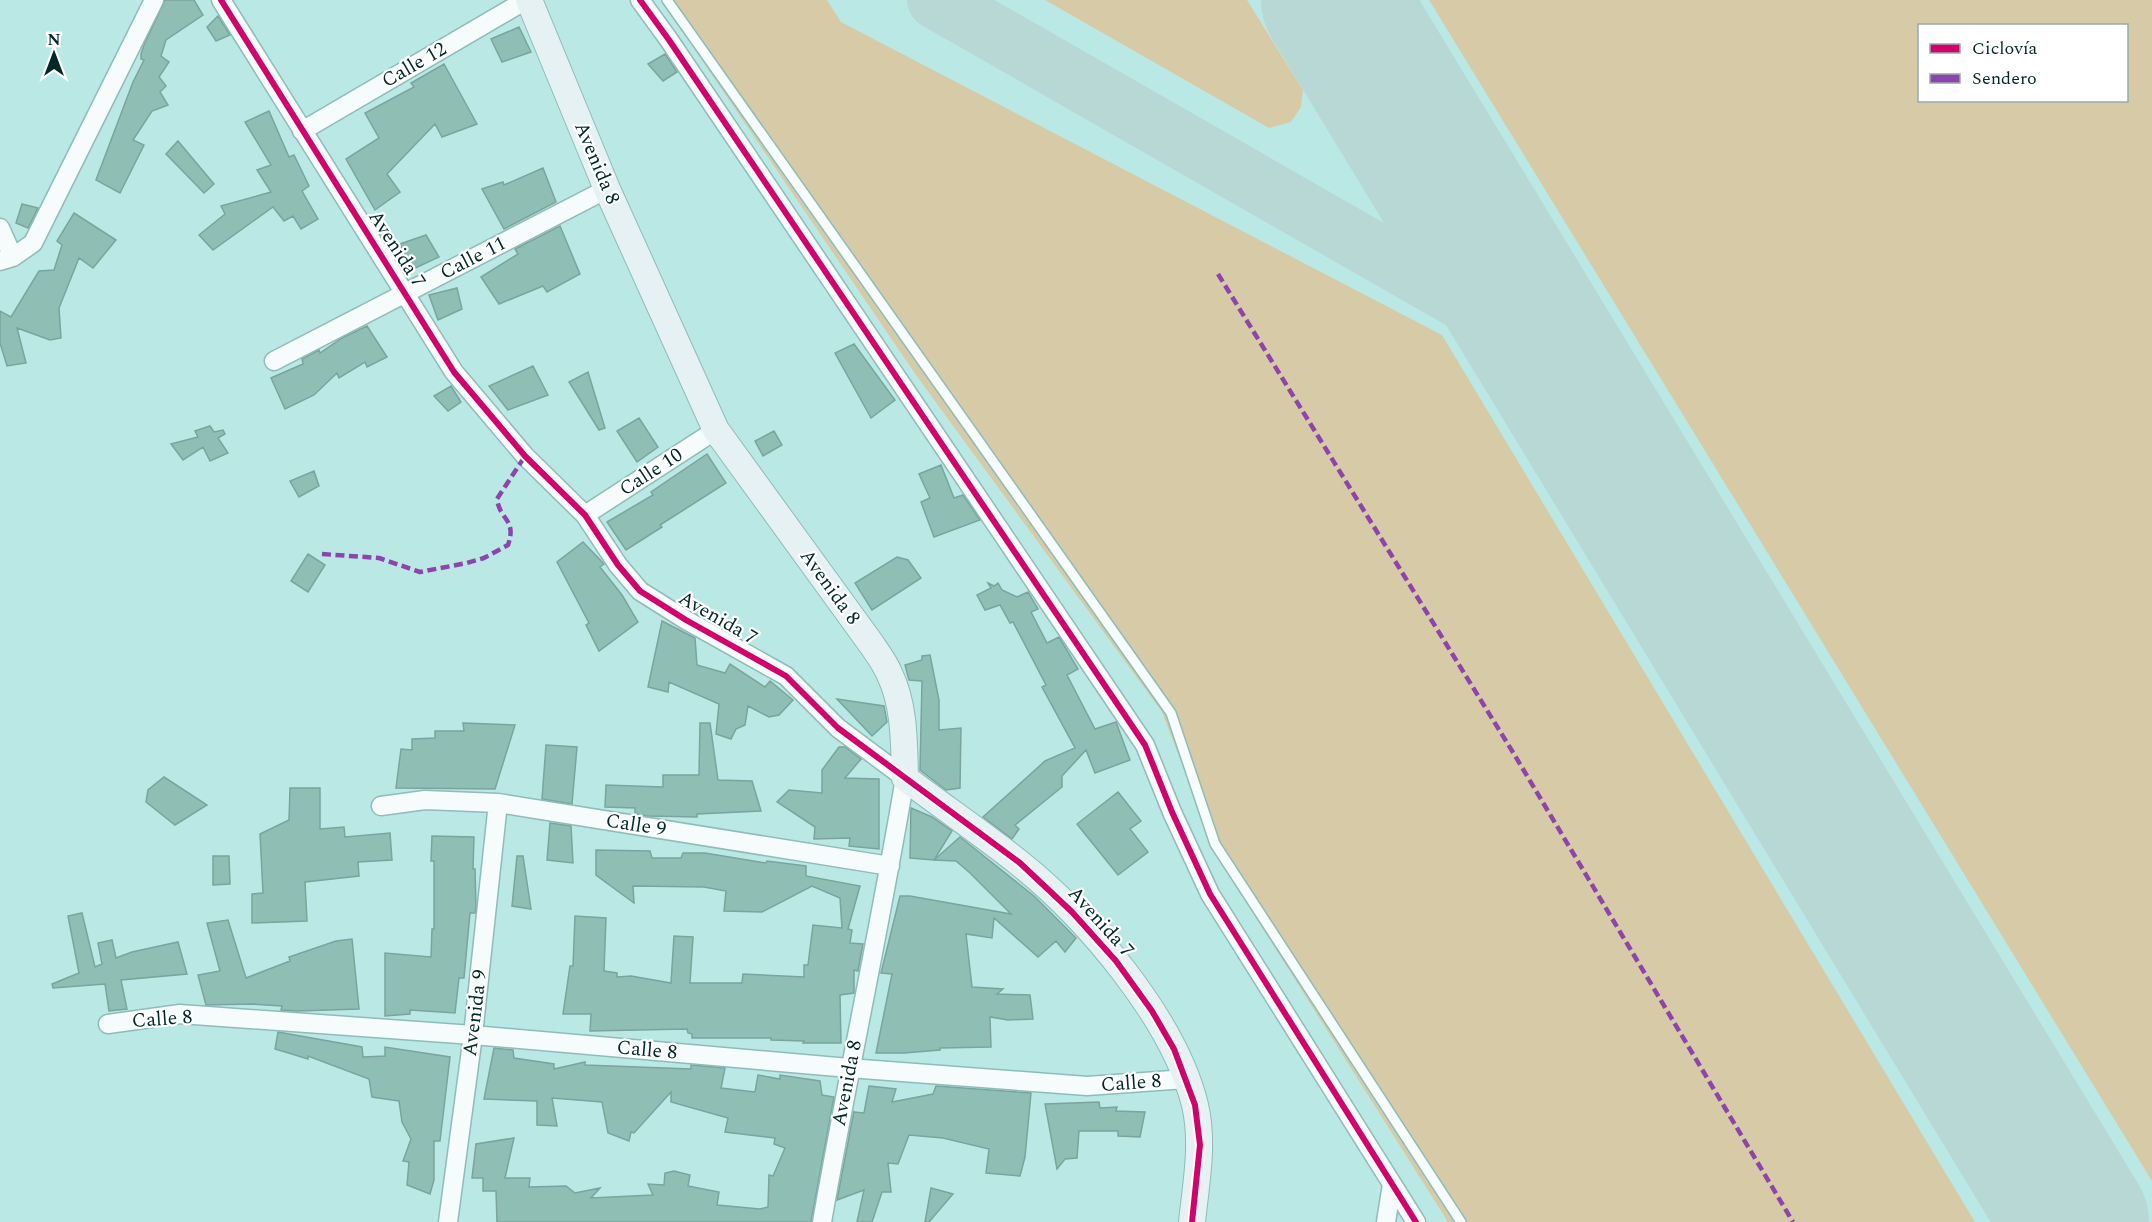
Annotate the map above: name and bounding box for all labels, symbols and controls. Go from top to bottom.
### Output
north arrow [24,24,84,84]
legend [1918,24,2128,102]
text: N [47,28,61,52]
street label: Calle 12 [376,34,452,96]
text: Ciclovía [1972,35,2038,62]
text: Sendero [1972,65,2037,92]
street label: Avenida 8 [566,117,628,209]
street label: Avenida 7 [361,204,433,294]
street label: Calle 11 [435,229,511,287]
street label: Calle 10 [613,440,689,504]
street label: Avenida 8 [792,543,868,631]
street label: Avenida 7 [673,583,763,653]
street label: Calle 9 [604,805,668,845]
street label: Avenida 7 [1061,880,1141,964]
street label: Avenida 9 [455,968,495,1058]
street label: Calle 8 [131,1002,193,1036]
street label: Calle 8 [615,1032,679,1068]
street label: Avenida 8 [824,1037,870,1129]
street label: Calle 8 [1100,1066,1162,1100]

